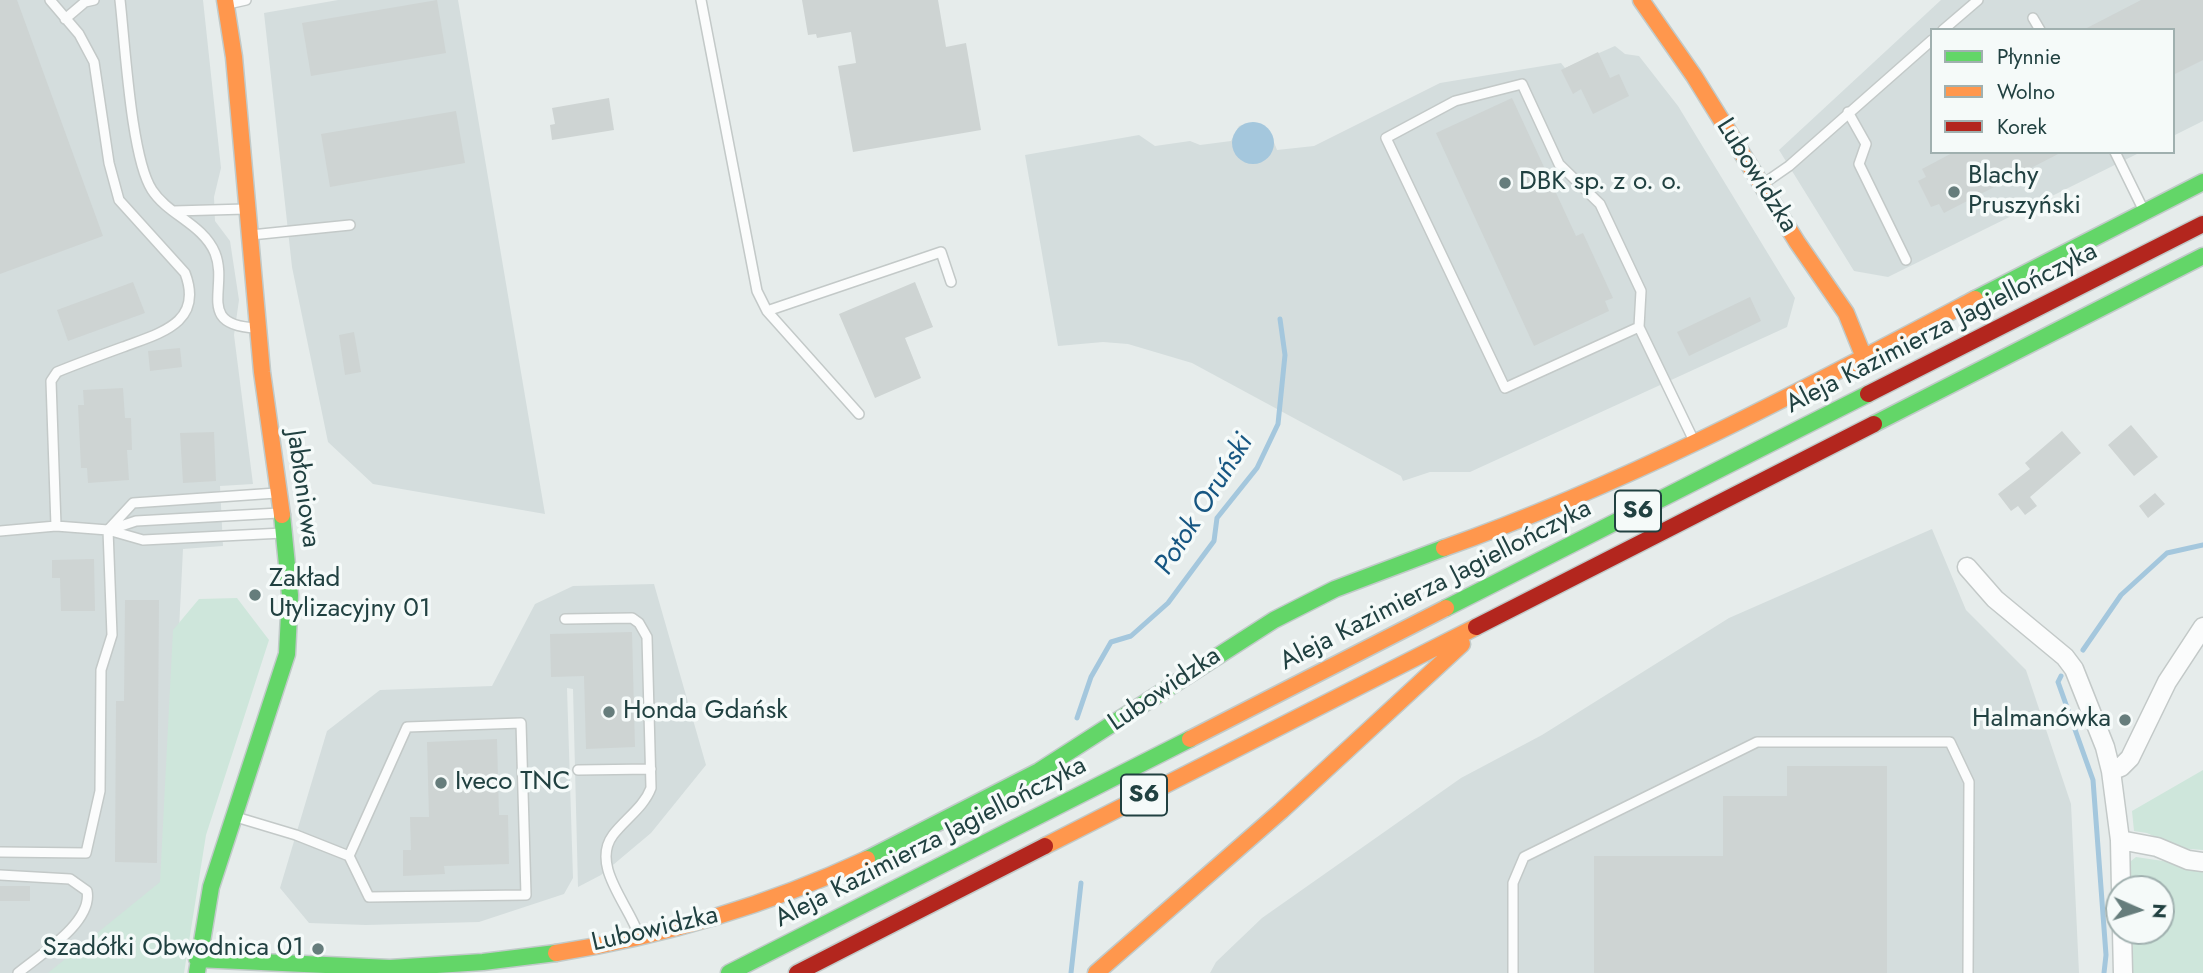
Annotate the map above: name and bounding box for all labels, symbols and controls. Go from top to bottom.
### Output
legend [1930,28,2175,154]
text: Płynnie [1997,42,2061,72]
text: Wolno [1997,77,2055,107]
text: Korek [1997,112,2047,142]
street label: Lubowidzka [1709,113,1803,239]
place label: Blachy Pruszyński [1968,161,2081,222]
place label: DBK sp. z o. o. [1519,167,1682,199]
marker: DBK sp. z o. o. [1497,175,1513,191]
marker: Blachy Pruszyński [1946,184,1962,200]
street label: Aleja Kazimierza Jagiellończyka [1781,237,2103,421]
street label: Jabłoniowa [278,428,326,550]
water label: Potok Oruński [1148,428,1262,582]
road number: S6 [1615,490,1661,532]
street label: Aleja Kazimierza Jagiellończyka [1275,494,1597,678]
place label: Zakład Utylizacyjny 01 [269,564,431,626]
marker: Zakład Utylizacyjny 01 [247,587,263,603]
street label: Lubowidzka [1103,641,1227,739]
place label: Honda Gdańsk [623,696,788,728]
marker: Honda Gdańsk [601,704,617,720]
place label: Halmanówka [1972,704,2111,736]
marker: Halmanówka [2117,712,2133,728]
street label: Aleja Kazimierza Jagiellończyka [770,751,1092,935]
place label: Iveco TNC [455,767,570,799]
road number: S6 [1121,774,1167,816]
marker: Iveco TNC [433,775,449,791]
north arrow [2105,875,2175,945]
street label: Lubowidzka [589,900,721,960]
text: N [2146,903,2173,919]
place label: Szadółki Obwodnica 01 [43,933,304,965]
marker: Szadółki Obwodnica 01 [310,941,326,957]

